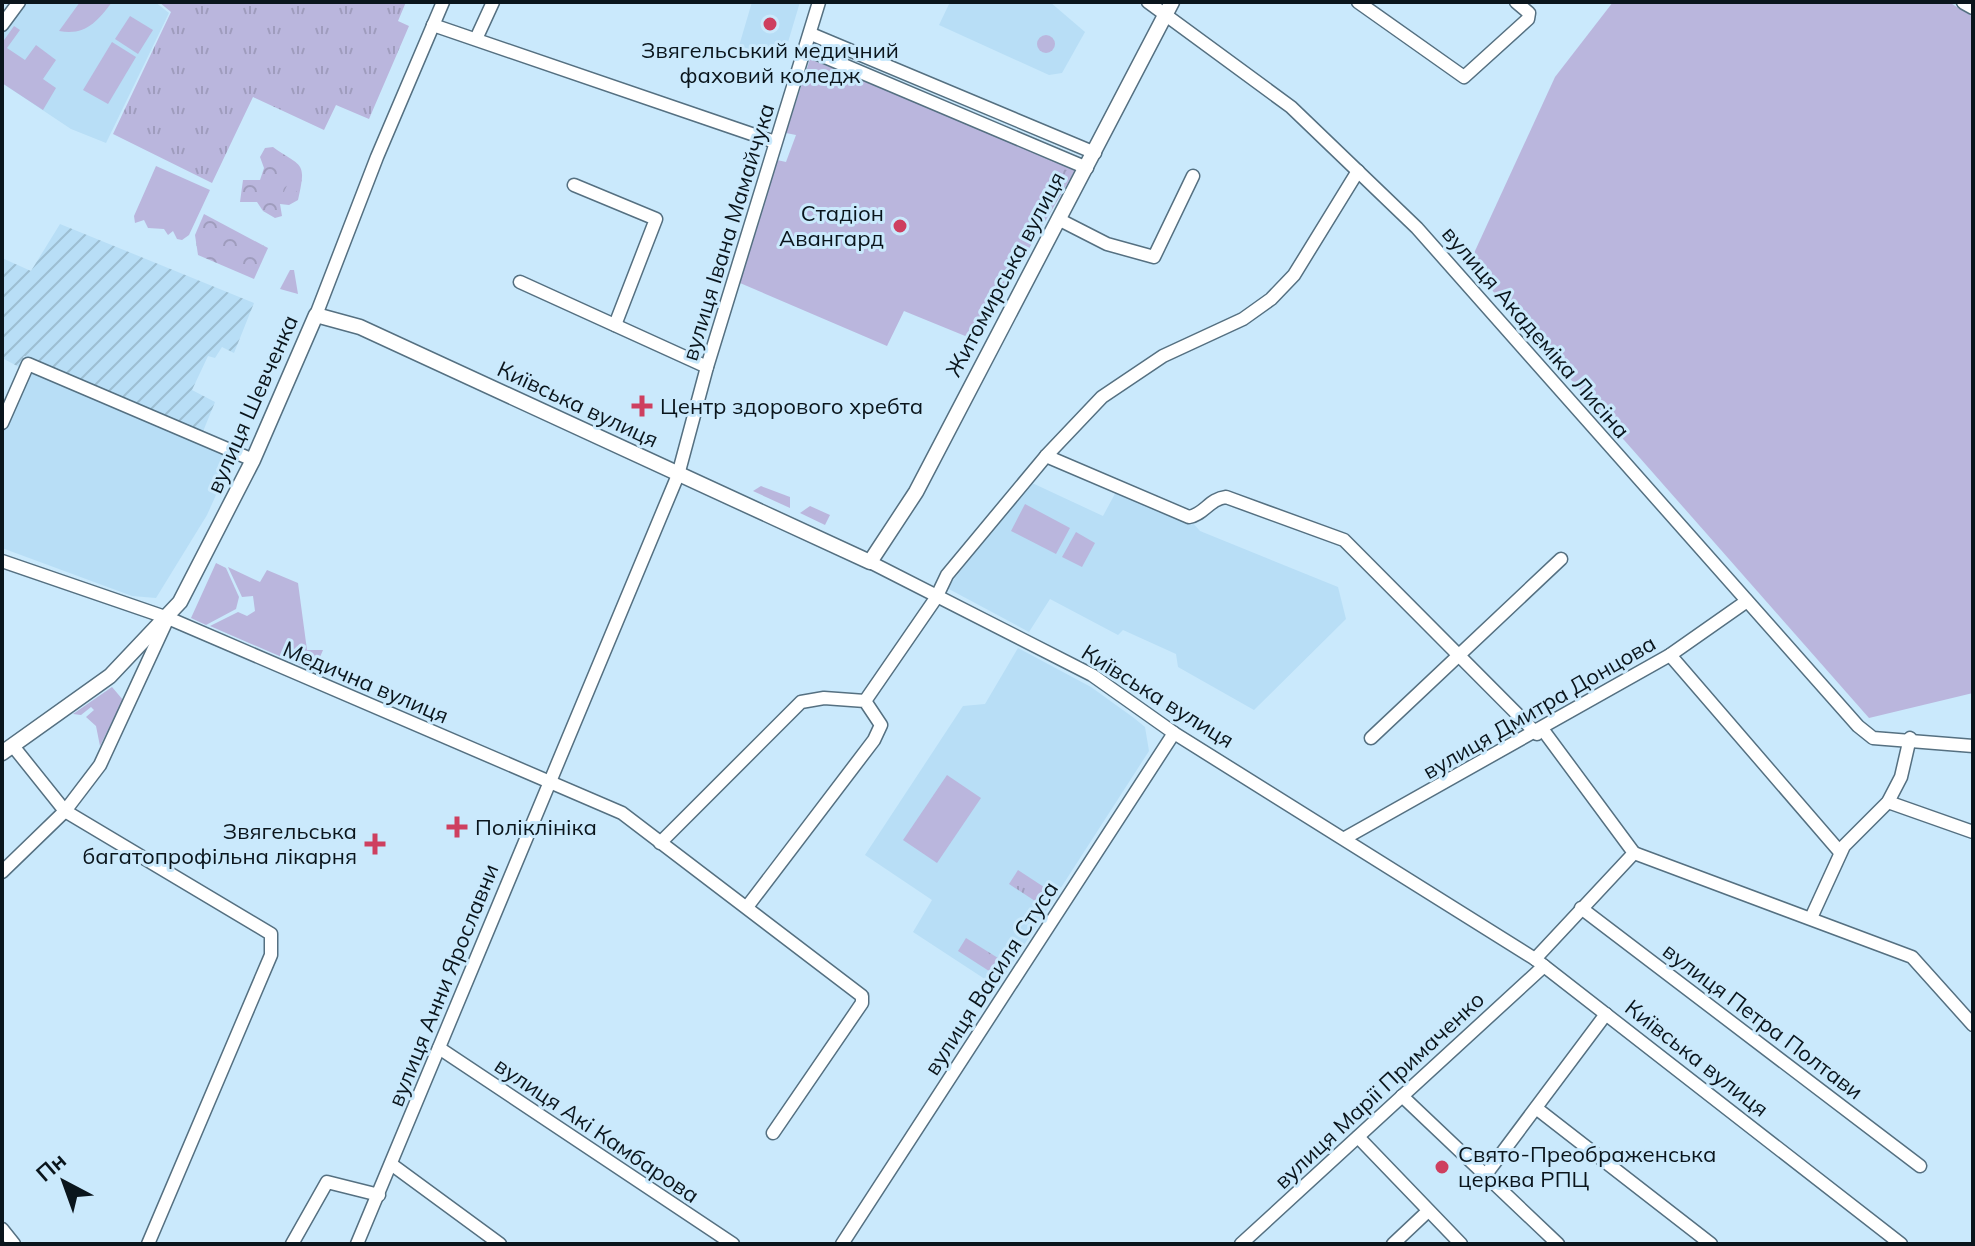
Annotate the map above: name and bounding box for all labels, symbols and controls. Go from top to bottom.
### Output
marker: Звягельський медичний фаховий коледж [761,15,779,33]
place label: Звягельський медичний фаховий коледж [641,36,899,89]
street label: вулиця Івана Мамайчука [675,100,781,364]
street label: Житомирська вулиця [939,167,1071,381]
place label: Стадіон Авангард [779,199,884,252]
marker: Стадіон Авангард [891,217,909,235]
street label: вулиця Академіка Лисіна [1436,220,1636,444]
street label: вулиця Шевченка [200,311,304,497]
street label: Київська вулиця [493,354,663,454]
place label: Центр здорового хребта [660,392,923,420]
marker: Центр здорового хребта [631,395,653,417]
street label: вулиця Дмитра Донцова [1418,629,1660,785]
street label: Медична вулиця [279,634,453,730]
street label: Київська вулиця [1077,638,1239,754]
place label: Поліклініка [475,813,597,841]
marker: Поліклініка [446,816,468,838]
place label: Звягельська багатопрофільна лікарня [83,817,357,870]
marker: Звягельська багатопрофільна лікарня [364,833,386,855]
street label: вулиця Анни Ярославни [381,859,505,1111]
street label: вулиця Василя Стуса [918,876,1064,1080]
street label: вулиця Петра Полтави [1657,937,1869,1105]
street label: вулиця Марії Примаченко [1268,985,1490,1195]
street label: Київська вулиця [1620,993,1774,1123]
street label: вулиця Акі Камбарова [489,1051,705,1209]
place label: Свято-Преображенська церква РПЦ [1458,1140,1716,1193]
north arrow [24,1142,104,1222]
text: Пн [30,1146,72,1188]
marker: Свято-Преображенська церква РПЦ [1433,1158,1451,1176]

